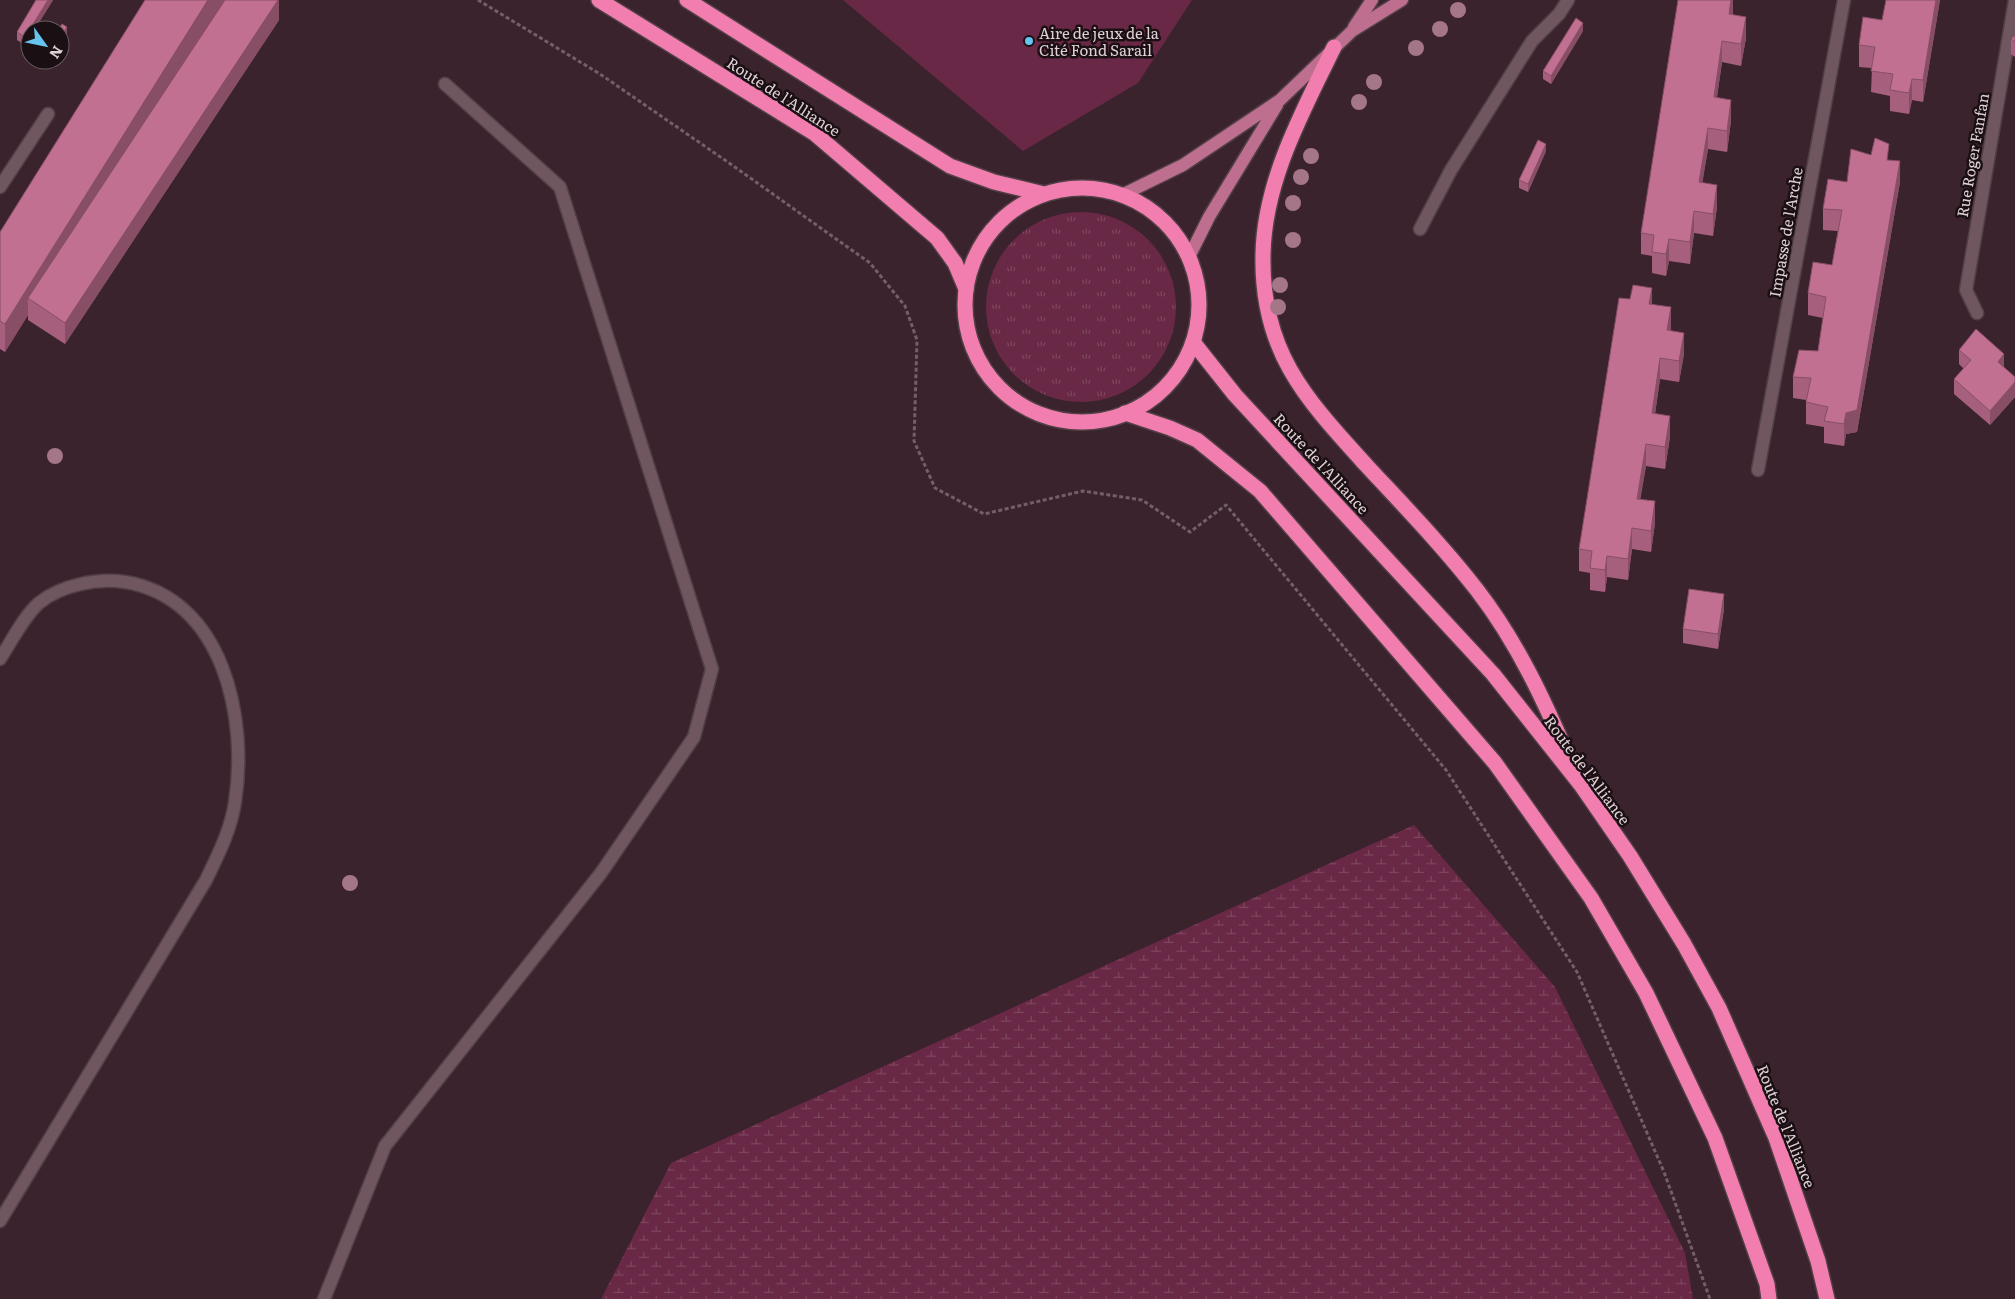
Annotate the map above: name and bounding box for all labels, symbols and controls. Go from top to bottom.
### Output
north arrow [20,20,70,70]
place label: Aire de jeux de la Cité Fond Sarail [1039,21,1160,61]
marker: Aire de jeux de la Cité Fond Sarail [1023,35,1035,47]
text: N [45,42,68,63]
street label: Route de l'Alliance [723,51,845,141]
street label: Rue Roger Fanfan [1950,91,1994,219]
street label: Impasse de l'Arche [1762,165,1808,299]
street label: Route de l'Alliance [1269,407,1375,519]
street label: Route de l'Alliance [1539,711,1637,829]
street label: Route de l'Alliance [1752,1061,1822,1191]

